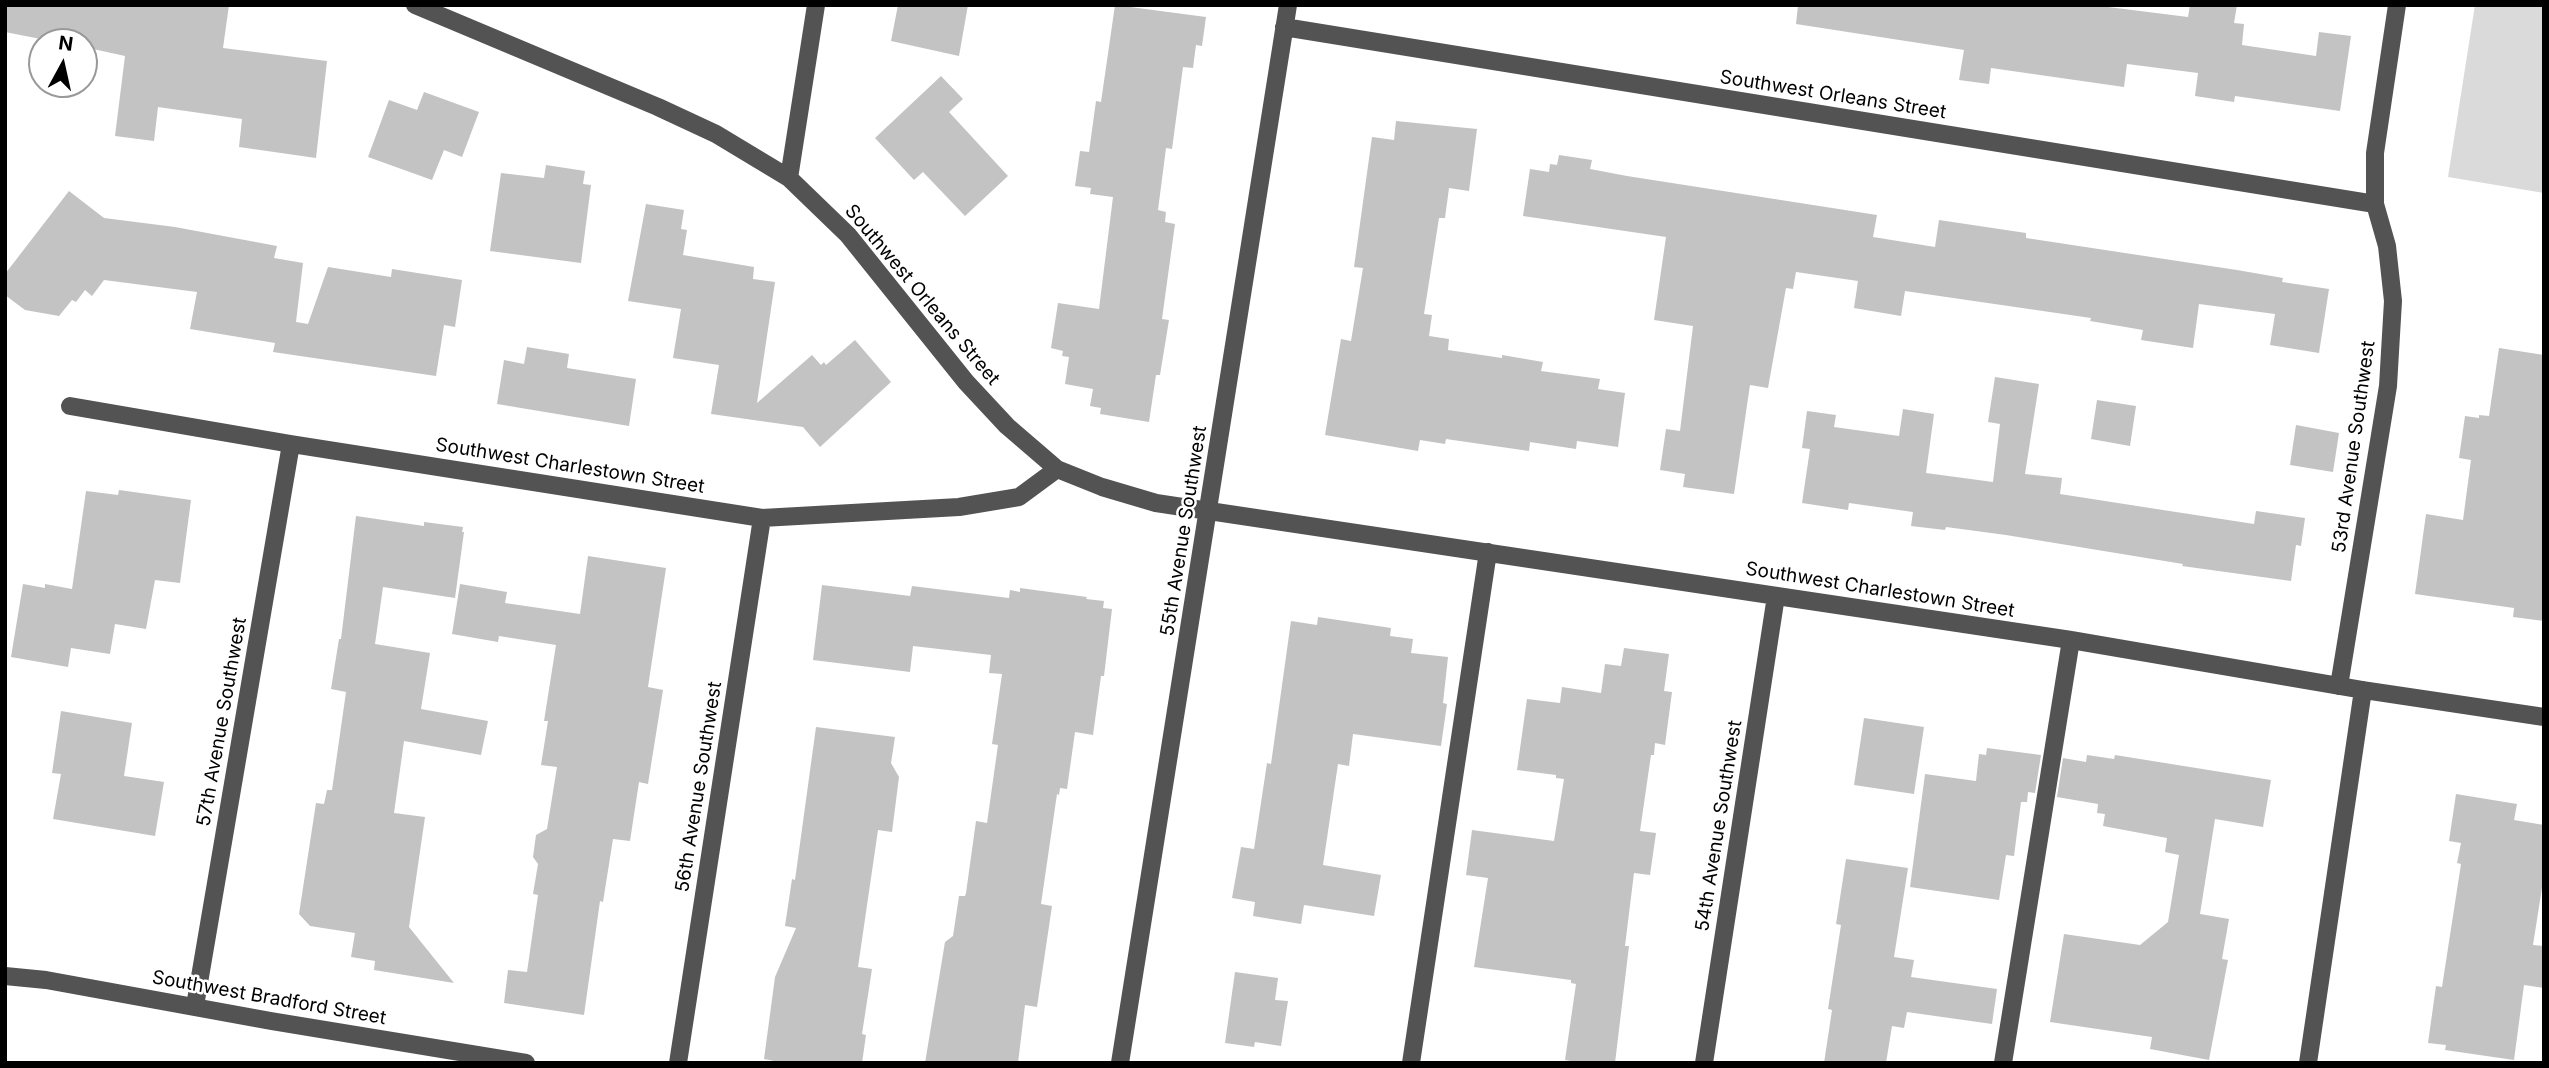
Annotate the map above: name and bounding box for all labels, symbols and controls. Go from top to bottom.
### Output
north arrow [28,28,98,98]
text: N [57,31,74,56]
street label: Southwest Orleans Street [1718,66,1948,124]
street label: Southwest Orleans Street [840,200,1004,390]
street label: 53rd Avenue Southwest [2328,339,2380,555]
street label: 55th Avenue Southwest [1156,424,1212,638]
street label: Southwest Charlestown Street [434,433,706,499]
street label: Southwest Charlestown Street [1744,557,2016,623]
street label: 57th Avenue Southwest [192,616,252,828]
street label: 56th Avenue Southwest [671,680,727,894]
street label: 54th Avenue Southwest [1691,719,1747,933]
street label: Southwest Bradford Street [150,966,388,1030]

